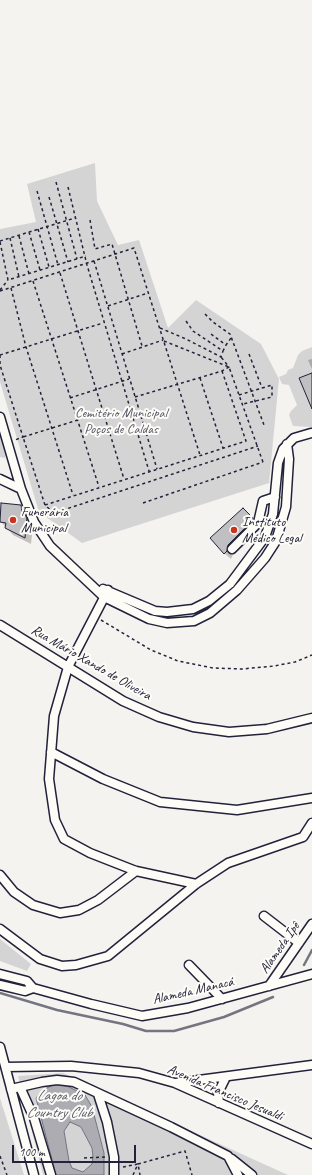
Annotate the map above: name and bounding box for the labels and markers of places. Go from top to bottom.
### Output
place label: Funerária Municipal [21,504,68,536]
place label: Instituto Médico Legal [242,514,301,546]
marker: Funerária Municipal [8,515,18,525]
marker: Instituto Médico Legal [229,525,239,535]

